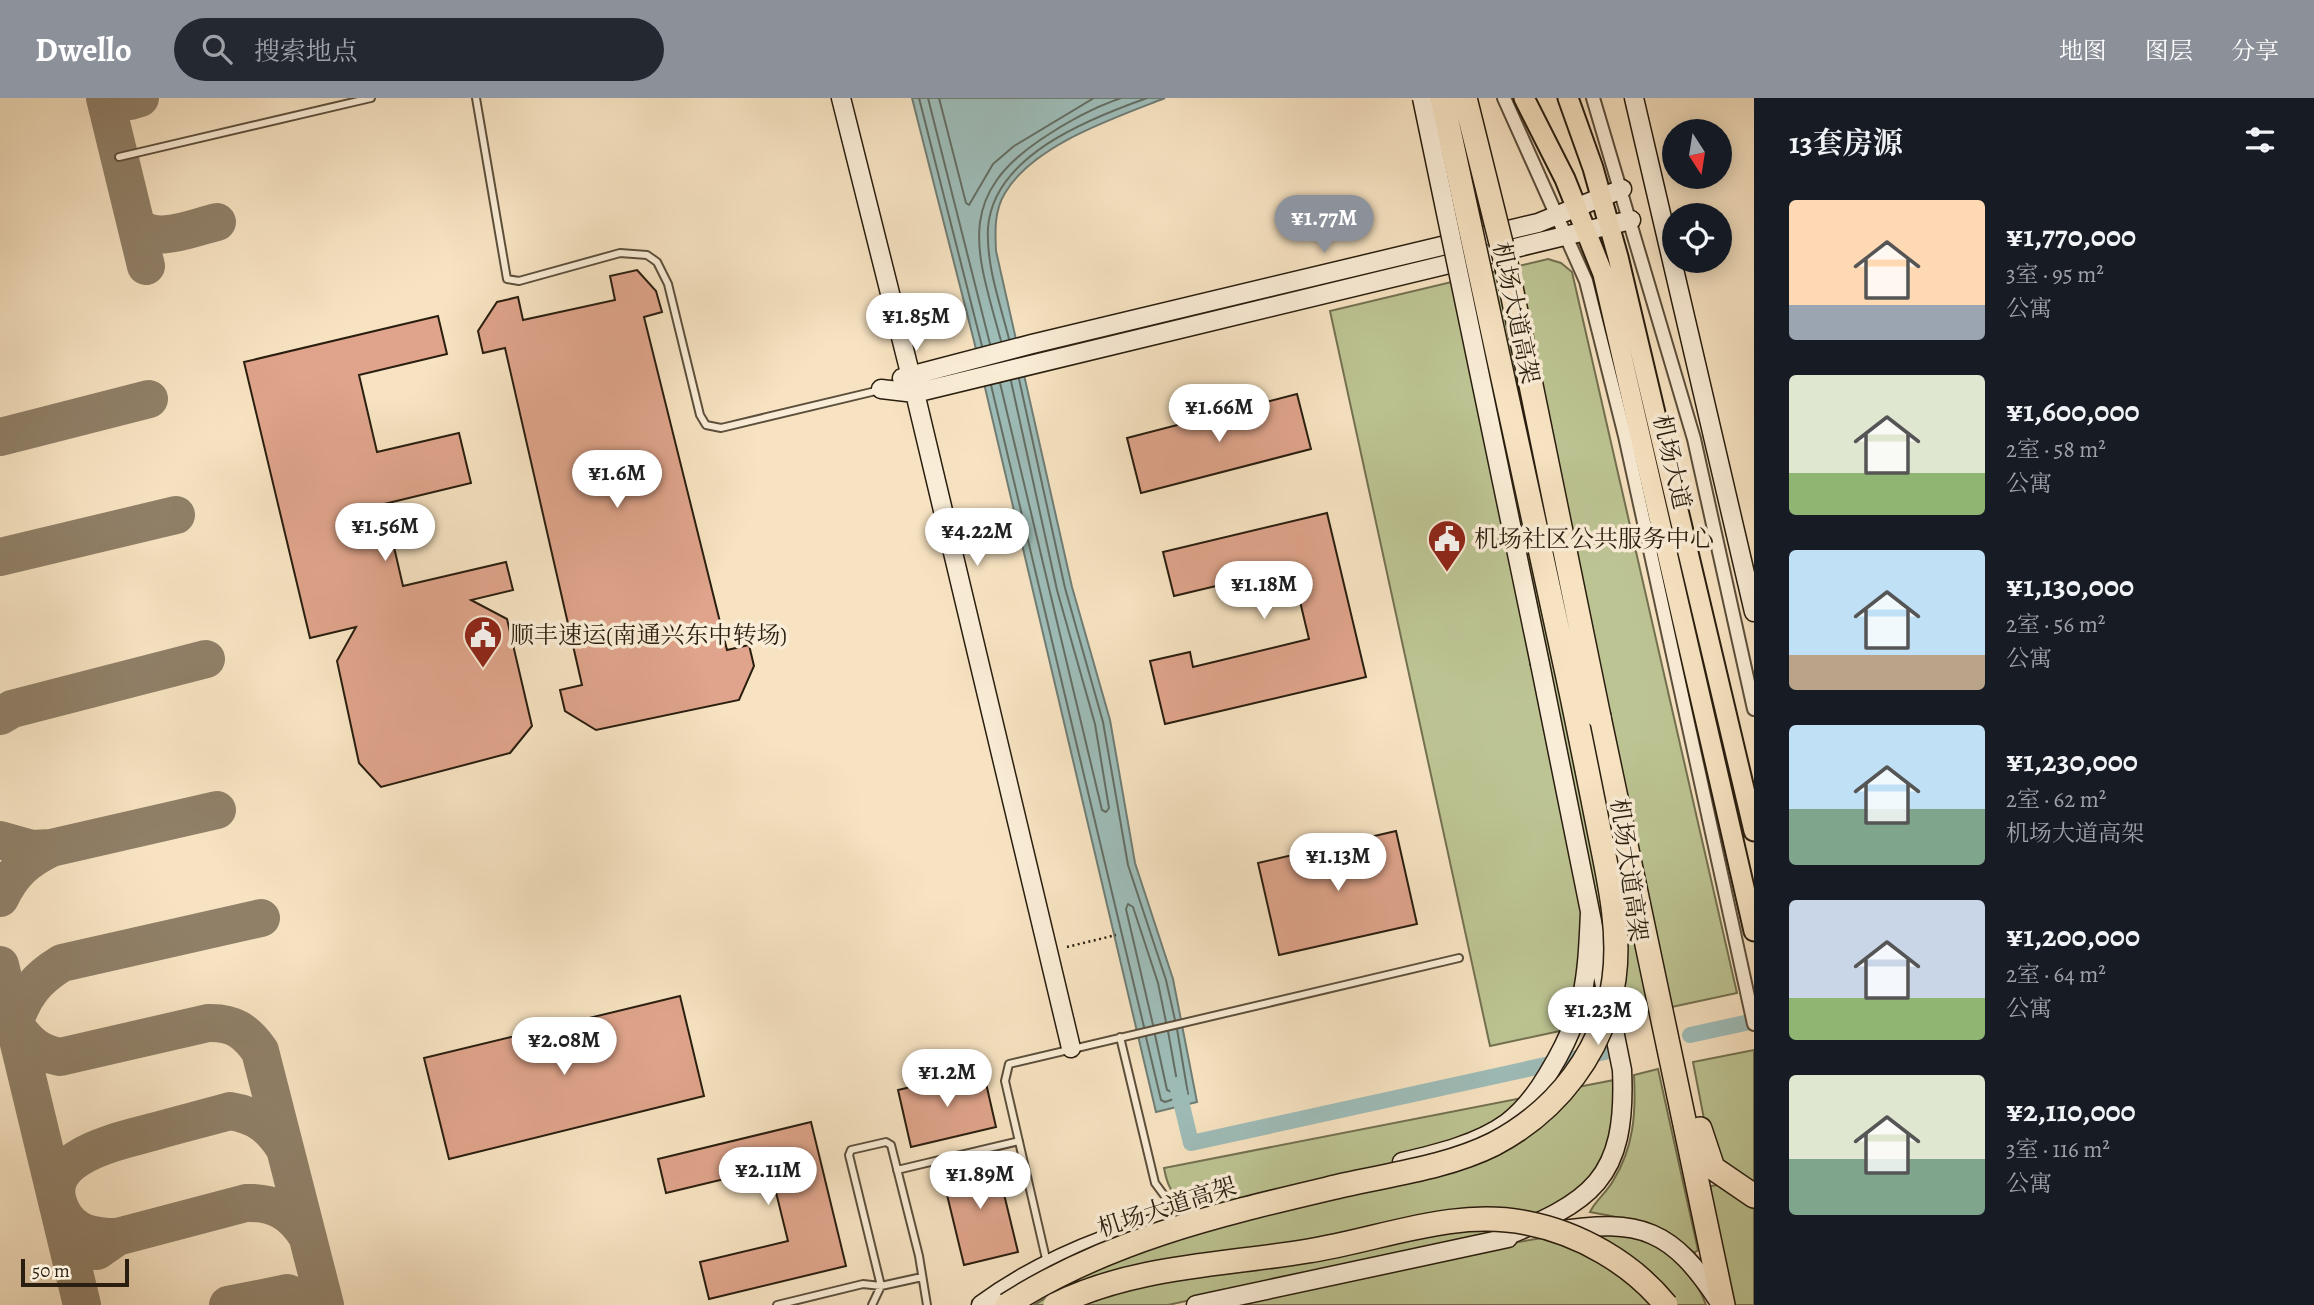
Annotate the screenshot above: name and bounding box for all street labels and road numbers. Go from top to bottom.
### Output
street label: 机场大道高架 [1485,239,1547,387]
street label: 机场大道 [1646,412,1698,512]
street label: 机场大道高架 [1603,796,1655,944]
street label: 机场大道高架 [1094,1170,1240,1244]

